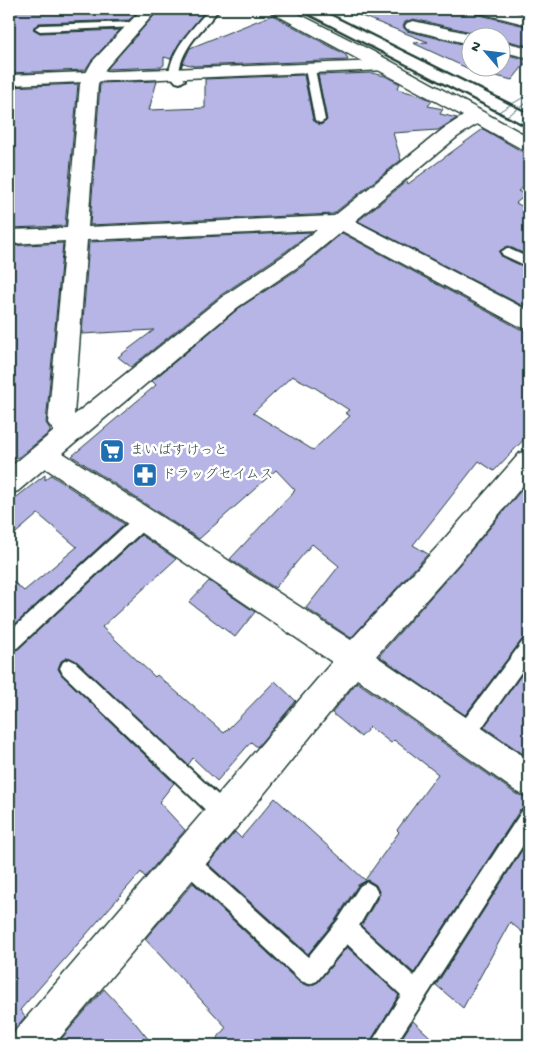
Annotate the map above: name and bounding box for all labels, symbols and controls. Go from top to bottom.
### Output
north arrow [460,28,510,78]
text: N [467,39,486,55]
supermarket icon: まいばすけっと [99,438,125,464]
place label: まいばすけっと [130,443,228,460]
pharmacy icon: ドラッグセイムス [132,462,158,488]
place label: ドラッグセイムス [162,467,273,484]

